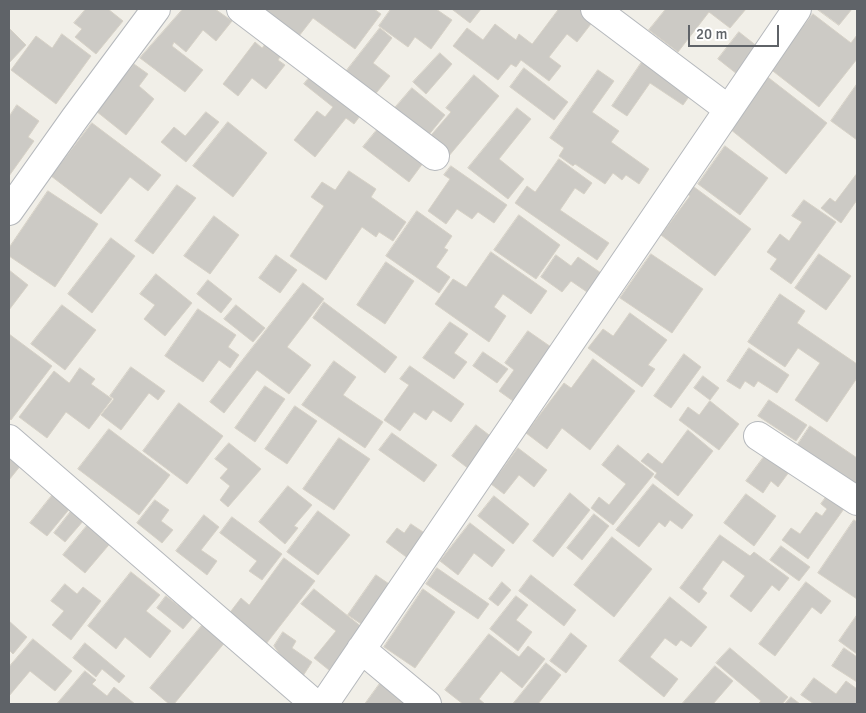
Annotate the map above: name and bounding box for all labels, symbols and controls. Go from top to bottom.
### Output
scale bar [691,15,782,47]
text: 20 m [696,25,727,43]

